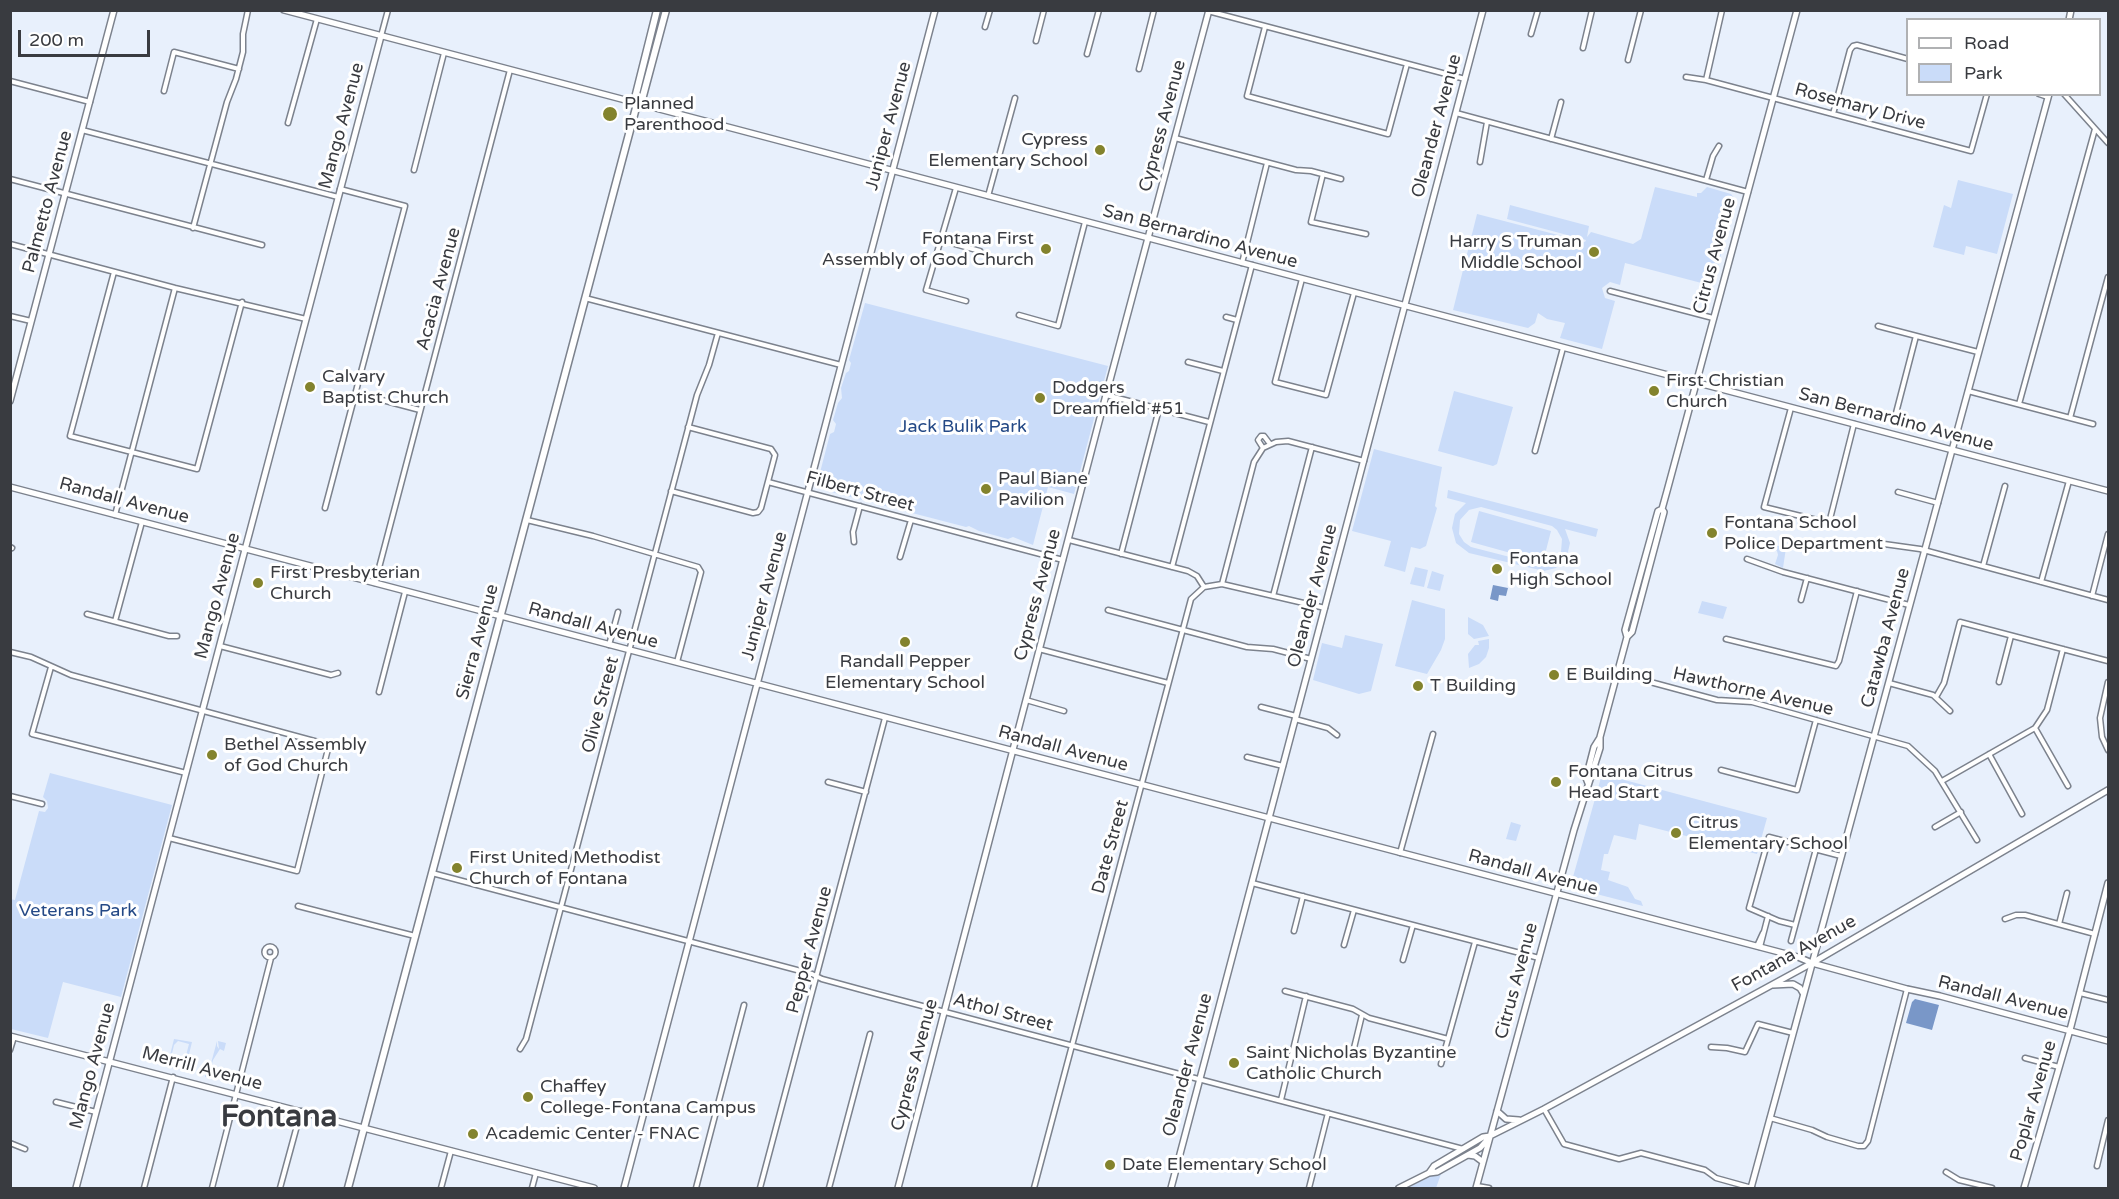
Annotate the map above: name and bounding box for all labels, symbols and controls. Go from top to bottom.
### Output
scale bar [21,18,153,56]
legend [1906,18,2101,96]
text: 200 m [29,29,84,51]
text: Road [1964,32,2009,54]
street label: Oleander Avenue [1407,52,1467,200]
street label: Cypress Avenue [1135,58,1191,194]
street label: Juniper Avenue [861,59,917,193]
street label: Mango Avenue [315,60,369,192]
text: Park [1964,62,2002,84]
street label: Rosemary Drive [1792,79,1928,135]
place label: Planned Parenthood [624,93,724,136]
marker: Planned Parenthood [601,105,619,123]
street label: Palmetto Avenue [19,128,77,276]
place label: Cypress Elementary School [928,129,1088,172]
marker: Cypress Elementary School [1093,143,1107,157]
street label: Citrus Avenue [1689,196,1741,316]
street label: San Bernardino Avenue [1100,201,1300,273]
street label: Acacia Avenue [412,225,466,353]
place label: Fontana First Assembly of God Church [822,228,1034,270]
place label: Harry S Truman Middle School [1449,231,1582,274]
marker: Fontana First Assembly of God Church [1039,242,1053,256]
marker: Harry S Truman Middle School [1587,245,1601,259]
place label: Calvary Baptist Church [322,366,449,409]
place label: First Christian Church [1666,370,1784,412]
place label: Dodgers Dreamfield #51 [1052,377,1184,420]
marker: Calvary Baptist Church [303,380,317,394]
marker: First Christian Church [1647,384,1661,398]
street label: San Bernardino Avenue [1796,384,1996,456]
marker: Dodgers Dreamfield #51 [1033,391,1047,405]
park label: Jack Bulik Park [899,416,1027,438]
street label: Filbert Street [804,467,916,517]
place label: Paul Biane Pavilion [998,468,1088,510]
street label: Randall Avenue [57,473,191,529]
marker: Paul Biane Pavilion [979,482,993,496]
place label: Fontana School Police Department [1724,512,1883,554]
street label: Oleander Avenue [1283,522,1343,670]
marker: Fontana School Police Department [1705,526,1719,540]
street label: Cypress Avenue [1010,527,1066,663]
street label: Juniper Avenue [737,529,793,663]
street label: Mango Avenue [191,530,245,662]
place label: Fontana High School [1509,548,1612,590]
place label: First Presbyterian Church [270,562,420,604]
marker: Fontana High School [1490,562,1504,576]
street label: Catawba Avenue [1857,566,1915,710]
marker: First Presbyterian Church [251,576,265,590]
street label: Sierra Avenue [452,582,504,702]
street label: Randall Avenue [526,598,660,654]
marker: Randall Pepper Elementary School [898,635,912,649]
place label: Randall Pepper Elementary School [825,651,985,694]
street label: Olive Street [578,654,624,756]
street label: Hawthorne Avenue [1671,663,1835,721]
place label: E Building [1566,664,1653,686]
marker: E Building [1547,668,1561,682]
place label: T Building [1430,675,1516,697]
marker: T Building [1411,679,1425,693]
street label: Randall Avenue [996,721,1130,777]
place label: Bethel Assembly of God Church [224,734,367,777]
marker: Bethel Assembly of God Church [205,748,219,762]
place label: Fontana Citrus Head Start [1568,761,1693,804]
marker: Fontana Citrus Head Start [1549,775,1563,789]
street label: Date Street [1088,798,1134,896]
place label: Citrus Elementary School [1688,812,1848,854]
marker: Citrus Elementary School [1669,826,1683,840]
street label: Randall Avenue [1466,845,1600,901]
place label: First United Methodist Church of Fontana [469,847,660,890]
marker: First United Methodist Church of Fontana [450,861,464,875]
street label: Pepper Avenue [783,884,837,1016]
park label: Veterans Park [19,900,137,922]
street label: Fontana Avenue [1728,911,1860,997]
street label: Citrus Avenue [1491,921,1543,1041]
street label: Randall Avenue [1936,971,2070,1025]
street label: Athol Street [951,989,1055,1037]
street label: Oleander Avenue [1158,991,1218,1139]
street label: Cypress Avenue [887,997,943,1133]
street label: Mango Avenue [66,1000,120,1132]
street label: Poplar Avenue [2006,1038,2062,1164]
place label: Saint Nicholas Byzantine Catholic Church [1246,1042,1456,1084]
street label: Merrill Avenue [139,1043,265,1095]
marker: Saint Nicholas Byzantine Catholic Church [1227,1056,1241,1070]
place label: Chaffey College-Fontana Campus [540,1076,756,1118]
marker: Chaffey College-Fontana Campus [521,1090,535,1104]
district label: Fontana [221,1100,337,1136]
place label: Academic Center - FNAC [485,1123,700,1145]
marker: Academic Center - FNAC [466,1127,480,1141]
place label: Date Elementary School [1122,1154,1327,1176]
marker: Date Elementary School [1103,1158,1117,1172]

